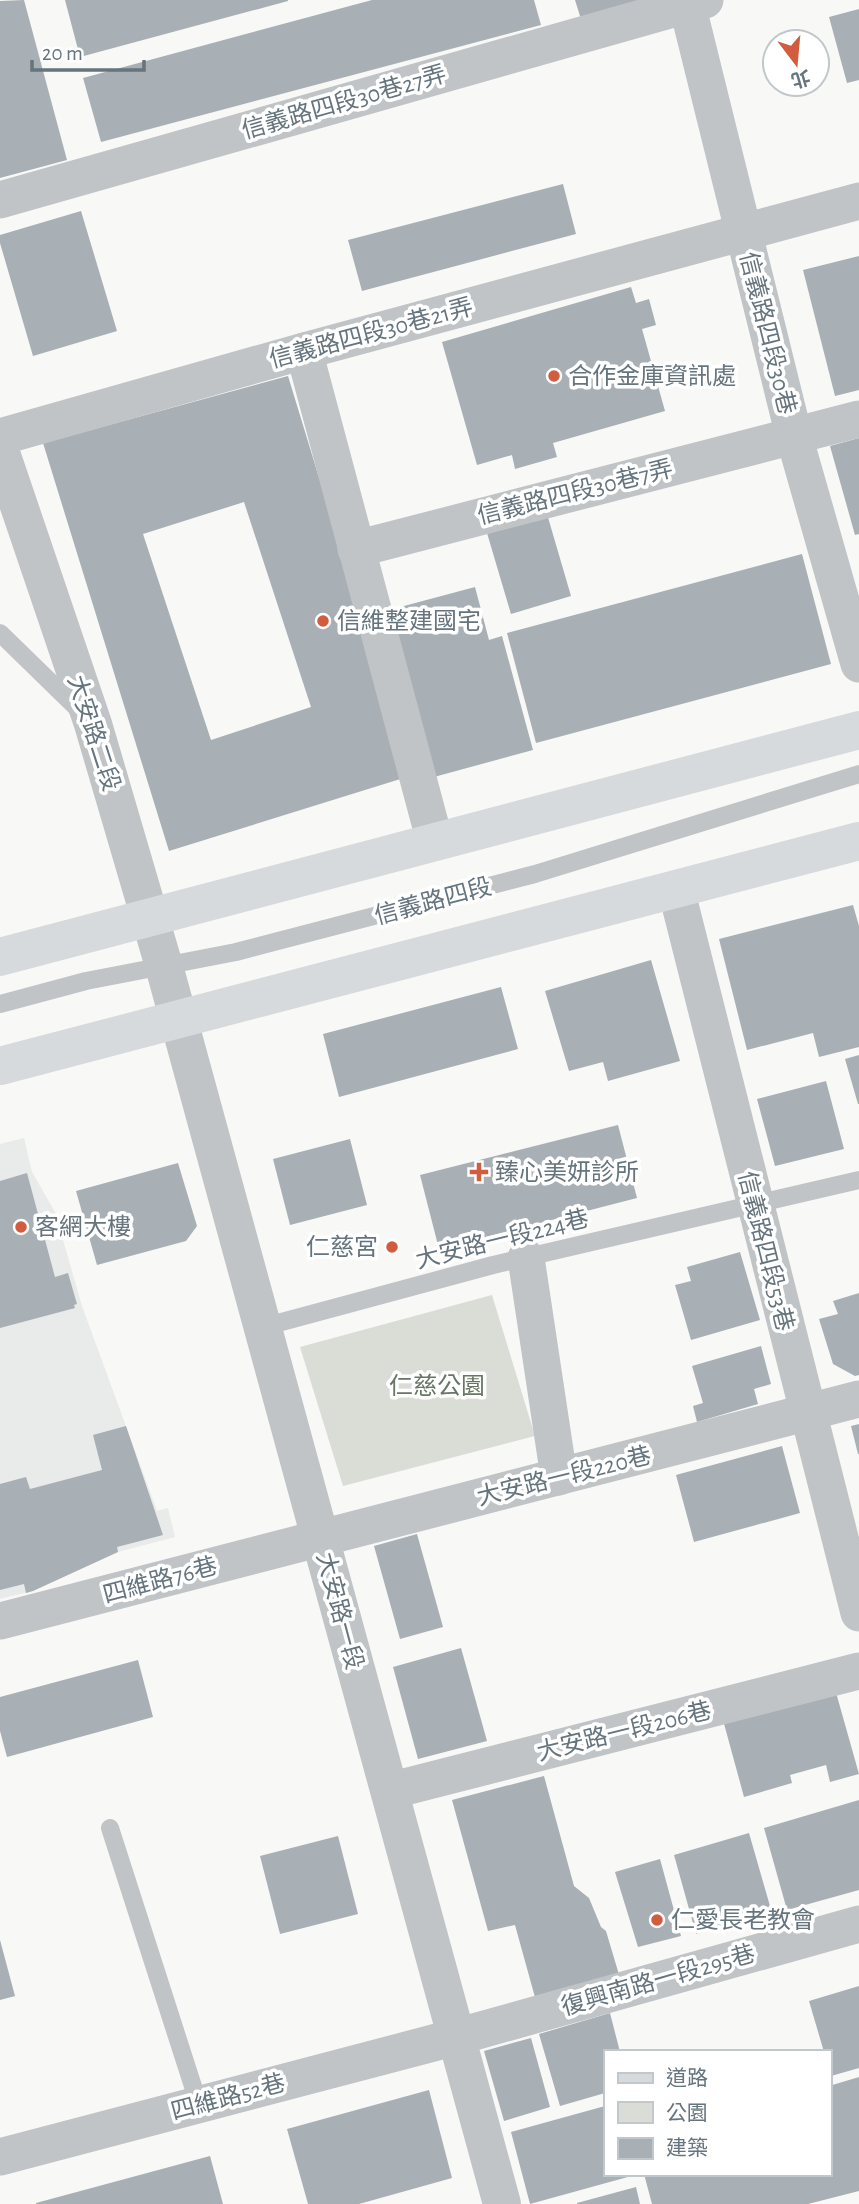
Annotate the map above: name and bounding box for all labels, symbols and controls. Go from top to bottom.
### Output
scale bar [32,28,144,72]
north arrow [761,28,831,98]
text: 20 m [42,43,83,64]
street label: 信義路四段30巷27弄 [239,60,449,144]
text: 北 [789,66,812,91]
street label: 信義路四段30巷 [735,249,801,417]
street label: 信義路四段30巷21弄 [266,293,476,373]
place label: 合作金庫資訊處 [568,363,736,389]
marker: 合作金庫資訊處 [546,368,562,384]
street label: 信義路四段30巷7弄 [475,455,675,529]
place label: 信維整建國宅 [337,608,481,634]
marker: 信維整建國宅 [315,613,331,629]
street label: 大安路二段 [63,672,125,794]
street label: 信義路四段 [372,873,494,929]
place label: 臻心美妍診所 [495,1159,639,1185]
marker: 臻心美妍診所 [469,1162,489,1182]
street label: 信義路四段53巷 [734,1168,798,1334]
street label: 大安路一段224巷 [413,1205,591,1273]
place label: 客網大樓 [35,1214,131,1240]
marker: 客網大樓 [13,1219,29,1235]
place label: 仁慈宮 [306,1234,378,1260]
marker: 仁慈宮 [384,1239,400,1255]
park label: 仁慈公園 [389,1373,485,1399]
street label: 大安路一段220巷 [474,1442,654,1510]
street label: 大安路一段 [312,1550,368,1672]
street label: 四維路76巷 [100,1552,220,1608]
street label: 大安路一段206巷 [534,1697,714,1765]
place label: 仁愛長老教會 [671,1907,815,1933]
marker: 仁愛長老教會 [649,1912,665,1928]
street label: 復興南路一段295巷 [558,1940,758,2020]
legend [604,2050,831,2176]
text: 道路 [666,2067,708,2089]
street label: 四維路52巷 [168,2069,288,2125]
text: 公園 [666,2103,708,2124]
text: 建築 [666,2137,708,2159]

